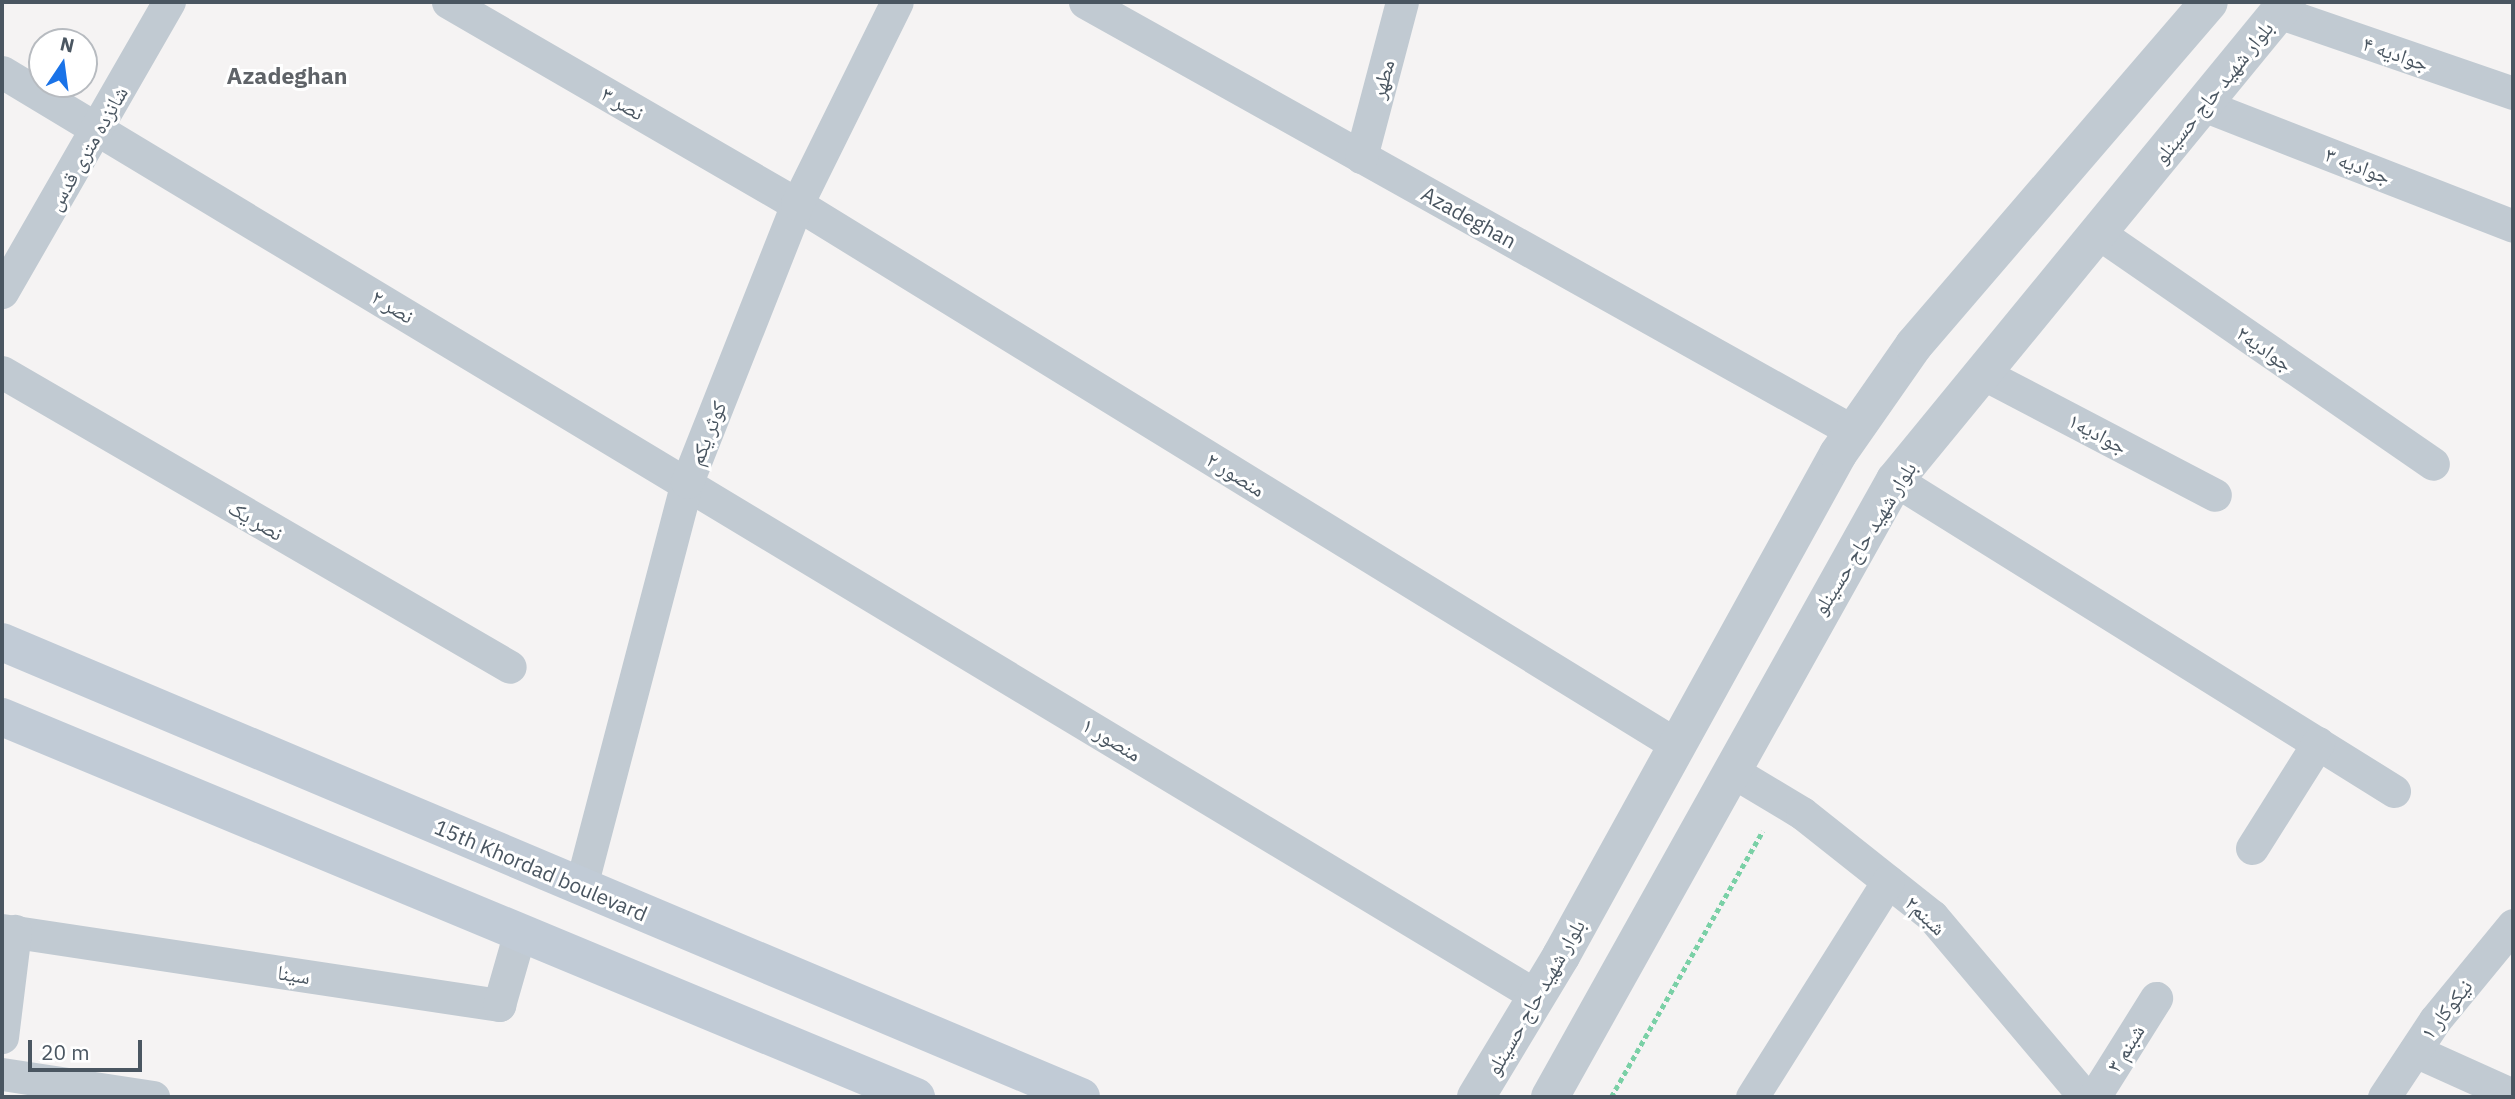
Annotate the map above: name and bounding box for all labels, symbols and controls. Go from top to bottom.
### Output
street label: بلوار شهید حاج حسینلو [2148,16,2278,168]
north arrow [28,28,98,98]
street label: جوادیه ۴ [2360,30,2432,76]
text: N [58,31,77,58]
street label: مطهر [1365,57,1399,101]
district label: Azadeghan [226,61,348,89]
street label: شانزده متری قدس [41,81,133,215]
street label: نصر ۳ [597,81,649,125]
street label: جوادیه ۳ [2322,141,2394,189]
street label: Azadeghan [1417,181,1521,253]
street label: نصر ۲ [367,284,419,328]
street label: جوادیه۲ [2232,320,2298,376]
street label: کوثر یکم [683,397,731,469]
street label: جوادیه۱ [2064,407,2132,459]
street label: منصور ۲ [1202,446,1270,502]
street label: بلوار شهید حاج حسینلو [1807,457,1921,619]
street label: نصر یک [224,494,288,546]
street label: منصور ۱ [1078,712,1146,766]
street label: 15th Khordad boulevard [431,814,651,926]
street label: شبنم۲ [1900,890,1952,940]
street label: بلوار شهید حاج حسینلو [1480,914,1590,1080]
street label: سینا [276,959,312,989]
street label: ۱ نیکوکار [2415,974,2477,1044]
street label: شبنم ۳ [2101,1019,2149,1077]
scale bar [32,1026,145,1070]
text: 20 m [41,1038,90,1066]

